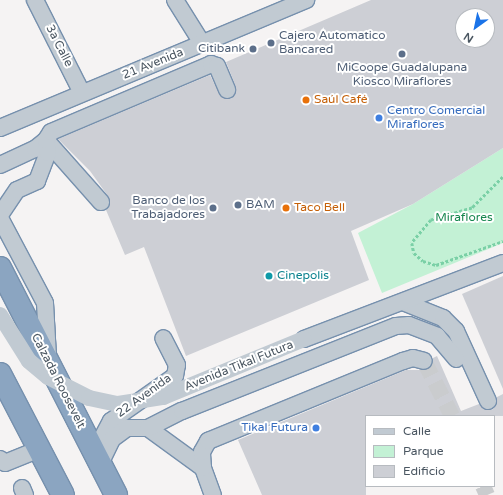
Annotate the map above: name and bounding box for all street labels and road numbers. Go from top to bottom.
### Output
street label: 3a Calle [42,23,76,69]
street label: 21 Avenida [120,45,186,83]
street label: Calzada Roosevelt [28,331,88,431]
street label: Avenida Tikal Futura [182,338,296,394]
street label: 22 Avenida [114,371,174,421]

